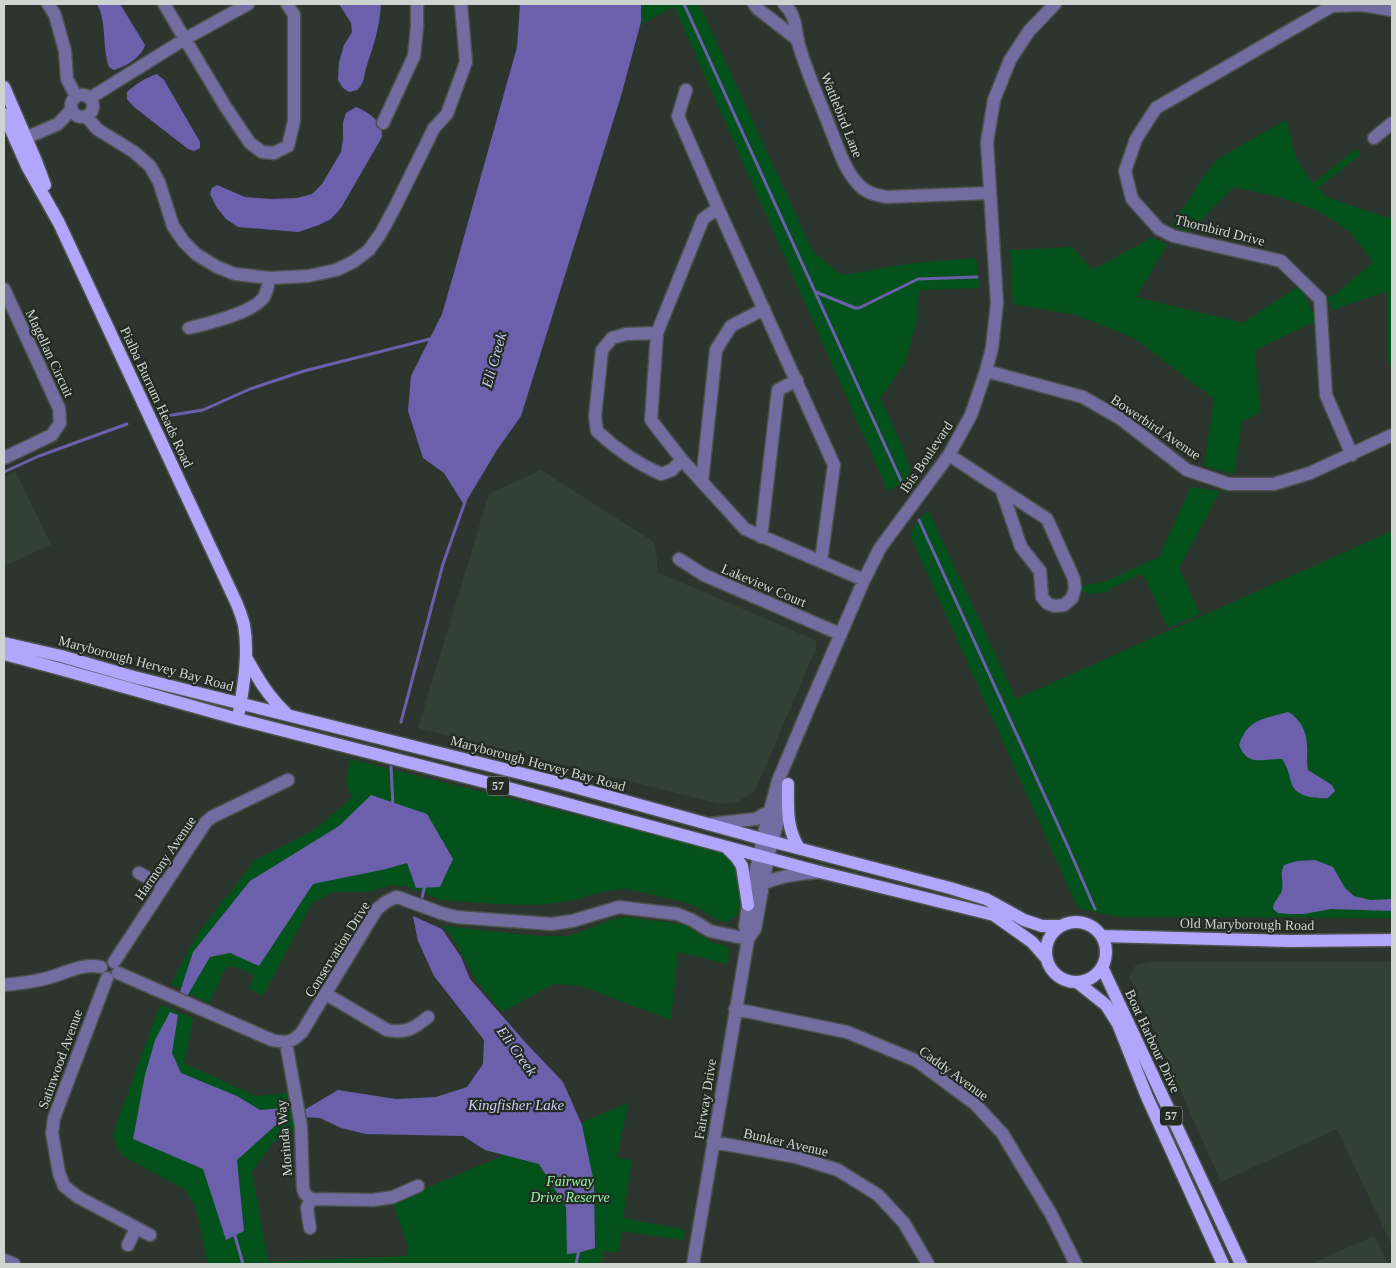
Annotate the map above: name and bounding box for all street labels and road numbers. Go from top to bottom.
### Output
street label: Wattlebird Lane [818,71,865,160]
street label: Thornbird Drive [1173,212,1266,249]
street label: Magellan Circuit [23,307,77,400]
street label: Pialba Burrum Heads Road [117,324,196,470]
street label: Bowerbird Avenue [1108,392,1203,463]
street label: Ibis Boulevard [897,419,956,496]
street label: Lakeview Court [719,561,809,610]
street label: Maryborough Hervey Bay Road [57,633,235,694]
street label: Maryborough Hervey Bay Road [449,733,627,794]
road number: 57 [487,776,509,796]
street label: Harmony Avenue [132,813,199,903]
street label: Conservation Drive [302,899,373,1000]
street label: Old Maryborough Road [1180,916,1314,933]
street label: Boat Harbour Drive [1122,987,1183,1095]
street label: Satinwood Avenue [35,1007,85,1111]
street label: Caddy Avenue [916,1043,991,1104]
street label: Fairway Drive [692,1058,719,1140]
street label: Morinda Way [274,1099,295,1177]
road number: 57 [1160,1106,1182,1126]
street label: Bunker Avenue [742,1125,830,1160]

